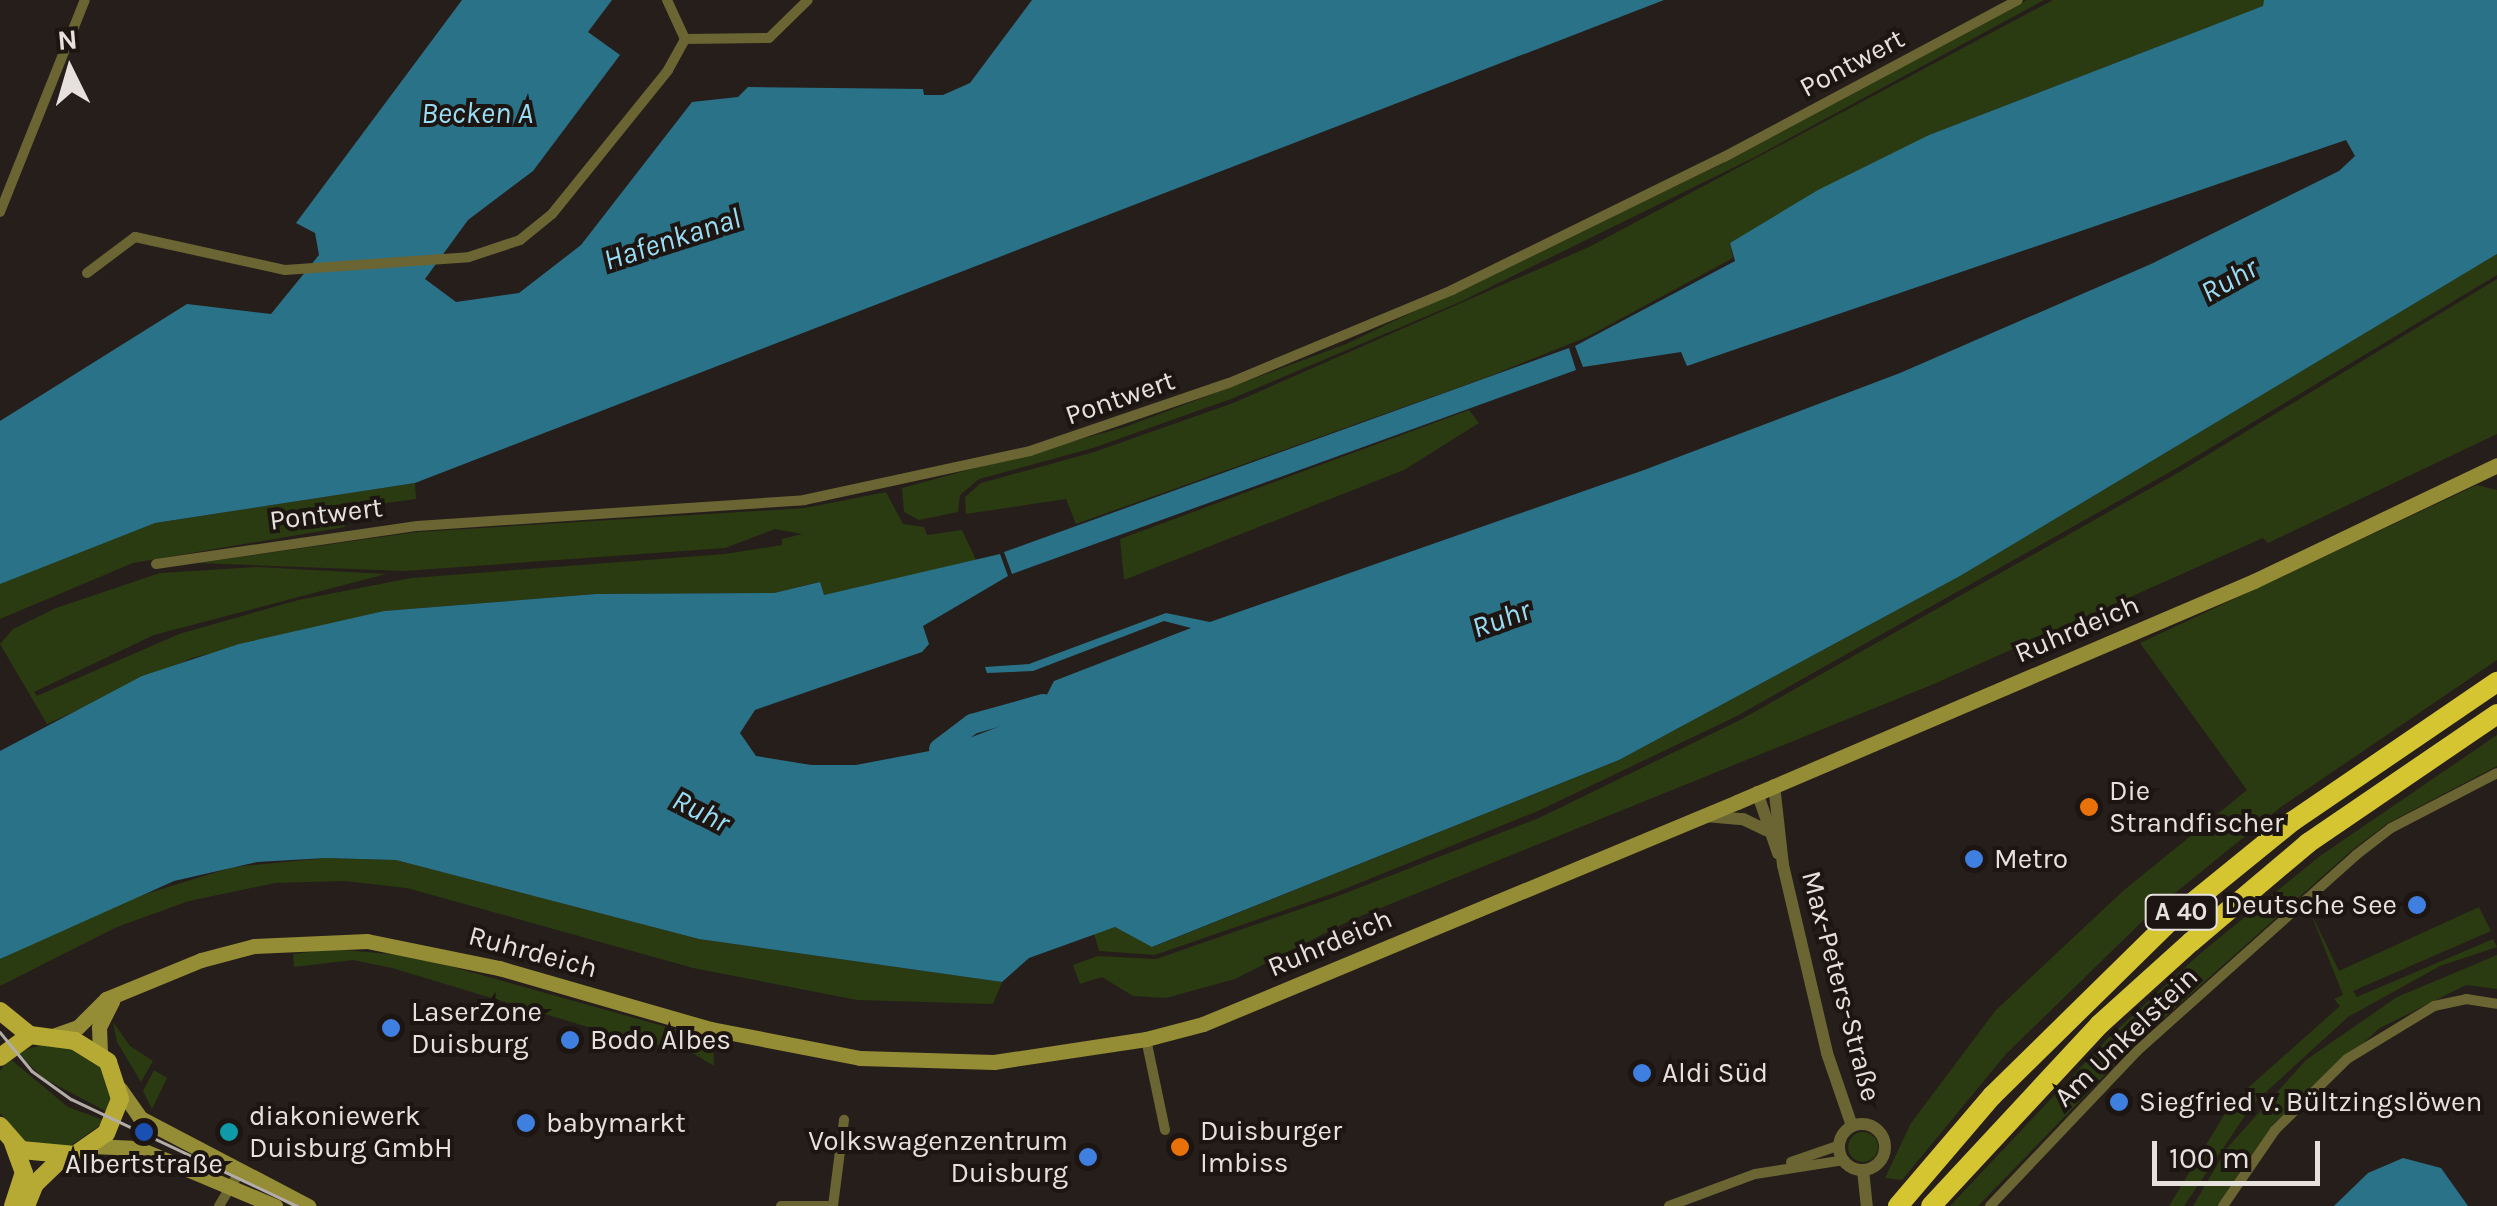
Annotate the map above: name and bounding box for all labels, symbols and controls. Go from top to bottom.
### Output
north arrow [20,20,120,120]
text: N [56,22,79,57]
street label: Pontwert [1794,22,1910,104]
water label: Becken A [421,95,533,131]
water label: Hafenkanal [599,200,745,278]
water label: Ruhr [2194,250,2264,310]
street label: Pontwert [1061,364,1179,432]
street label: Pontwert [268,490,384,538]
street label: Ruhrdeich [2010,588,2144,670]
water label: Ruhr [1467,592,1535,646]
place label: Die Strandfischer [2109,774,2284,840]
water label: Ruhr [666,781,736,841]
marker: Die Strandfischer [2078,796,2100,818]
place label: Metro [1994,842,2068,876]
marker: Metro [1963,848,1985,870]
street label: Max-Peters-Straße [1794,867,1888,1105]
place label: Deutsche See [2224,888,2397,922]
road number: A 40 [2144,892,2218,932]
marker: Deutsche See [2406,894,2428,916]
street label: Ruhrdeich [1263,902,1397,984]
street label: Ruhrdeich [465,919,601,985]
street label: Am Unkelstein [2047,960,2205,1114]
place label: LaserZone Duisburg [411,995,542,1061]
marker: LaserZone Duisburg [380,1017,402,1039]
place label: Bodo Albes [590,1023,731,1057]
marker: Bodo Albes [559,1029,581,1051]
place label: Aldi Süd [1662,1056,1768,1090]
marker: Aldi Süd [1631,1062,1653,1084]
place label: Siegfried v. Bültzingslöwen [2139,1085,2482,1119]
marker: Siegfried v. Bültzingslöwen [2108,1091,2130,1113]
place label: diakoniewerk Duisburg GmbH [249,1099,453,1165]
place label: babymarkt [546,1106,686,1140]
marker: babymarkt [515,1112,537,1134]
place label: Duisburger Imbiss [1200,1114,1342,1180]
marker: Albertstraße [133,1121,155,1143]
marker: diakoniewerk Duisburg GmbH [218,1121,240,1143]
scale bar [2157,1121,2324,1183]
place label: Volkswagenzentrum Duisburg [808,1124,1068,1190]
marker: Duisburger Imbiss [1169,1136,1191,1158]
text: 100 m [2169,1140,2250,1176]
marker: Volkswagenzentrum Duisburg [1077,1146,1099,1168]
place label: Albertstraße [65,1147,223,1181]

